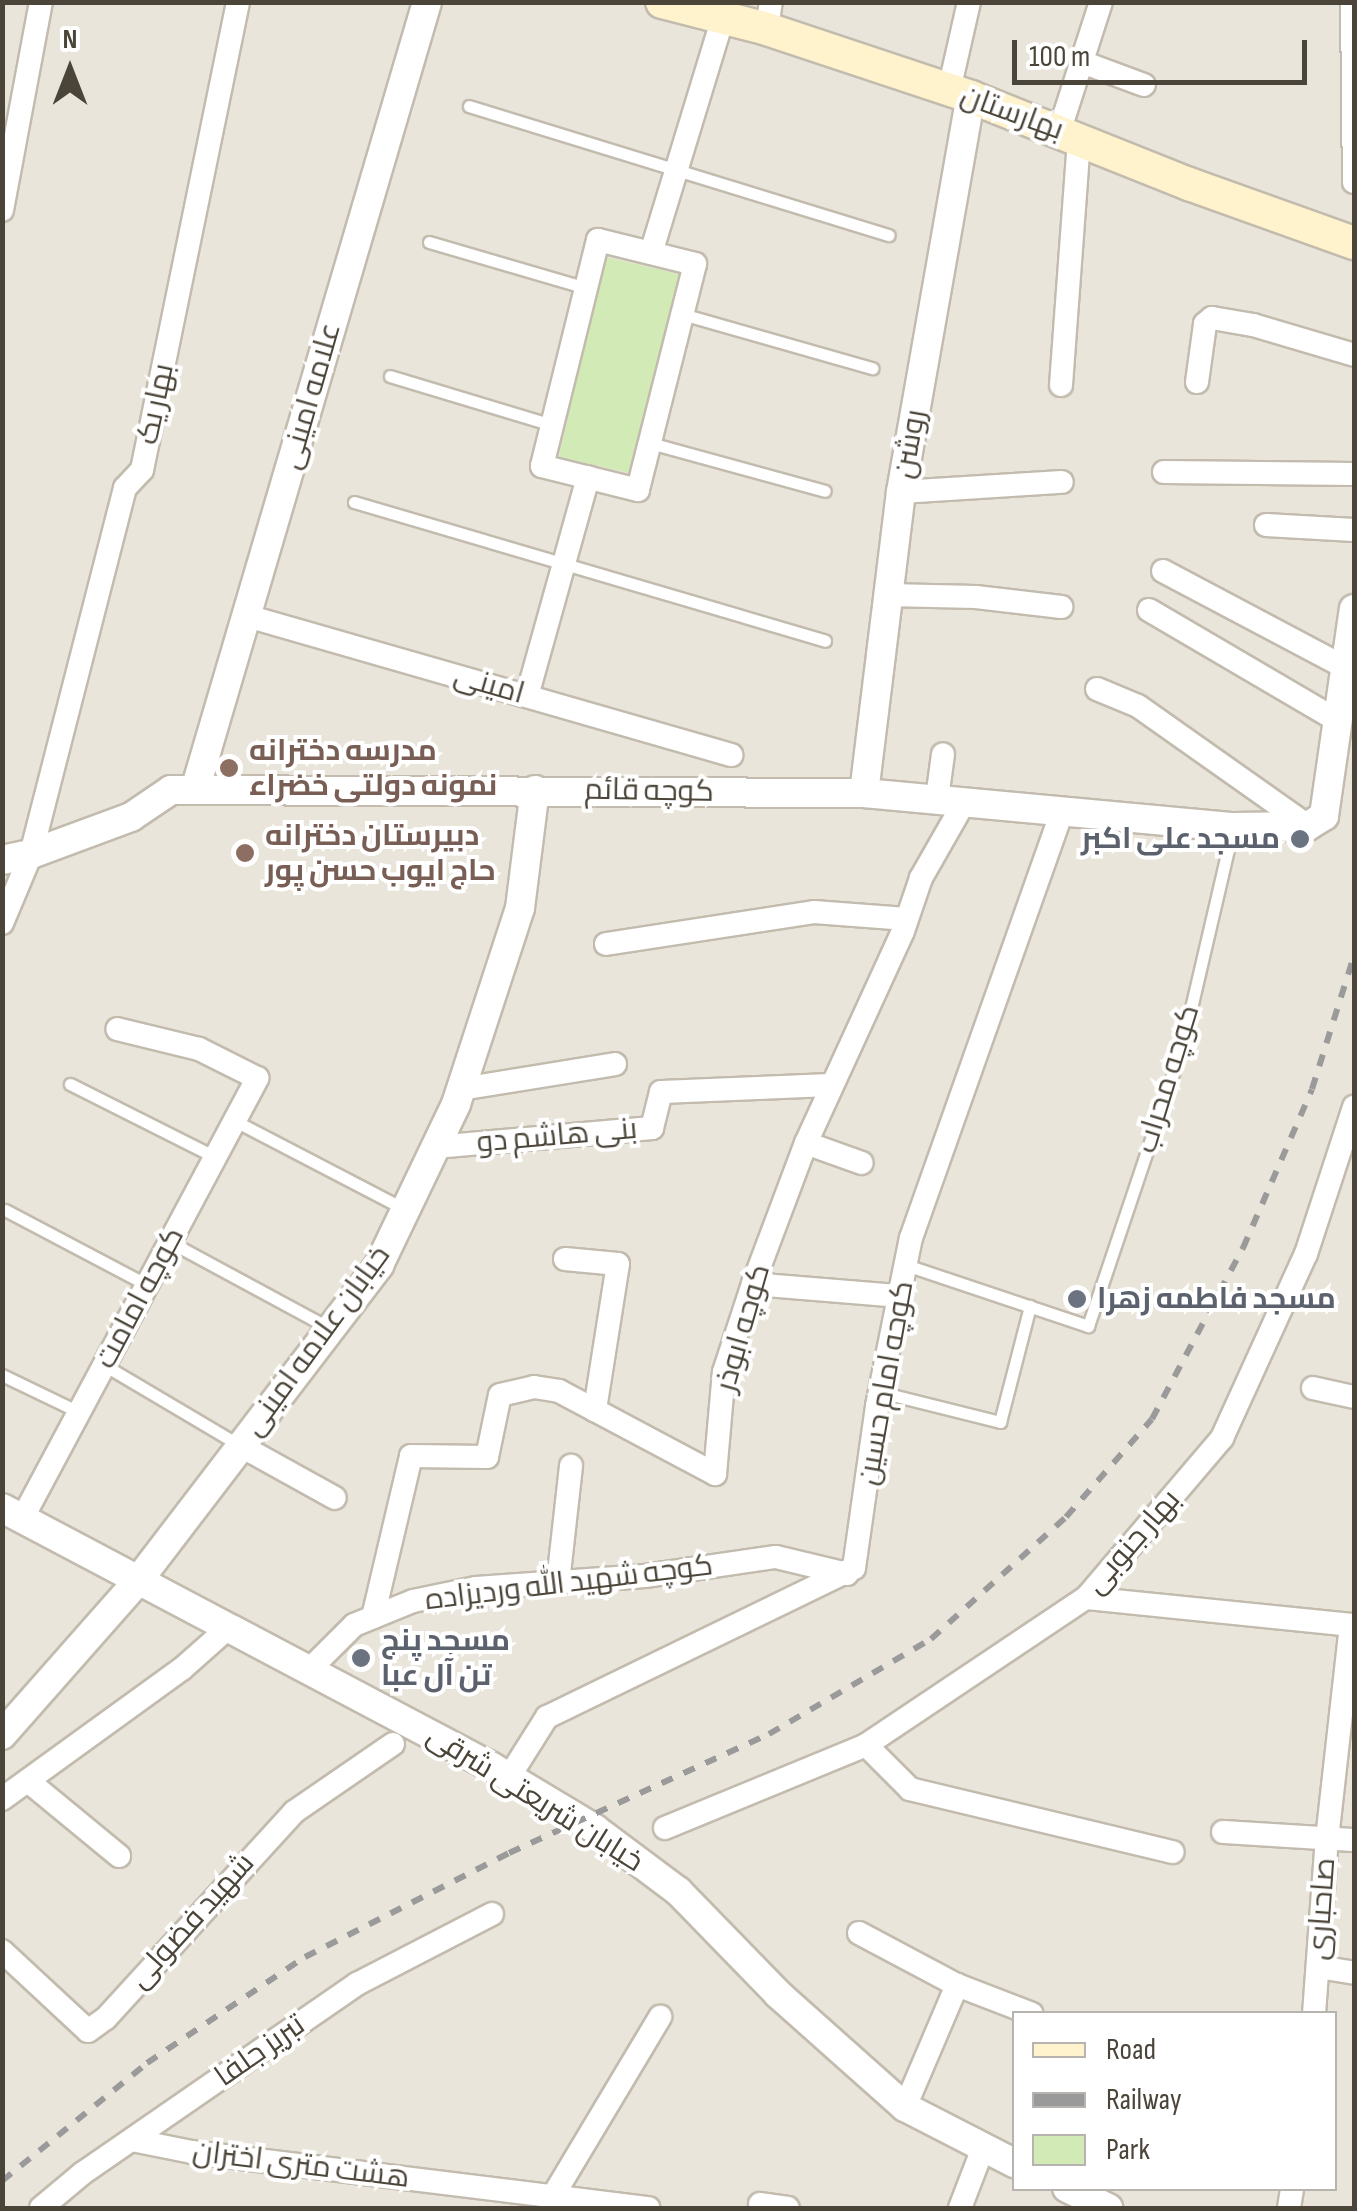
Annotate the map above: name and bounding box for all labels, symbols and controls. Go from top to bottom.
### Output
north arrow [20,20,120,120]
scale bar [1017,20,1312,82]
text: N [63,23,77,56]
text: 100 m [1029,39,1090,75]
street label: بهارستان [956,78,1068,148]
street label: علامه امینی [273,319,349,473]
street label: بهار یک [130,360,182,448]
street label: روشن [886,407,934,481]
street label: امینی [450,658,528,712]
place label: مدرسه دخترانه نمونه دولتی خضراء [249,733,497,804]
marker: مدرسه دخترانه نمونه دولتی خضراء [218,757,240,779]
street label: کوچه قائم [584,772,714,810]
place label: دبیرستان دخترانه حاج ایوب حسن پور [265,818,495,888]
place label: مسجد علی اکبر [1081,821,1280,857]
marker: مسجد علی اکبر [1289,828,1311,850]
marker: دبیرستان دخترانه حاج ایوب حسن پور [234,842,256,864]
street label: کوچه محراب [1128,1001,1208,1157]
street label: بنی هاشم دو [475,1111,639,1161]
street label: کوچه امامت [88,1221,192,1375]
street label: خیابان علامه امینی [236,1239,398,1443]
street label: کوچه ابوذر [708,1260,778,1396]
street label: کوچه امام حسین [850,1278,922,1488]
place label: مسجد فاطمه زهرا [1097,1281,1336,1317]
marker: مسجد فاطمه زهرا [1066,1288,1088,1310]
street label: بهار جنوبی [1078,1482,1188,1602]
street label: کوچه شهید الله وردیزاده [423,1548,715,1618]
place label: مسجد پنج تن آل عبا [381,1623,510,1694]
marker: مسجد پنج تن آل عبا [350,1647,372,1669]
street label: خیابان شریعتی شرقی [420,1718,650,1880]
street label: شهید فضولی [122,1846,262,1996]
street label: صاحباری [1300,1857,1344,1961]
street label: تبریز جلفا [208,2007,312,2095]
legend [1012,2011,1337,2191]
text: Road [1106,2032,1156,2068]
text: Railway [1106,2082,1182,2118]
text: Park [1106,2132,1150,2168]
street label: هشت متری اختران [190,2134,412,2196]

